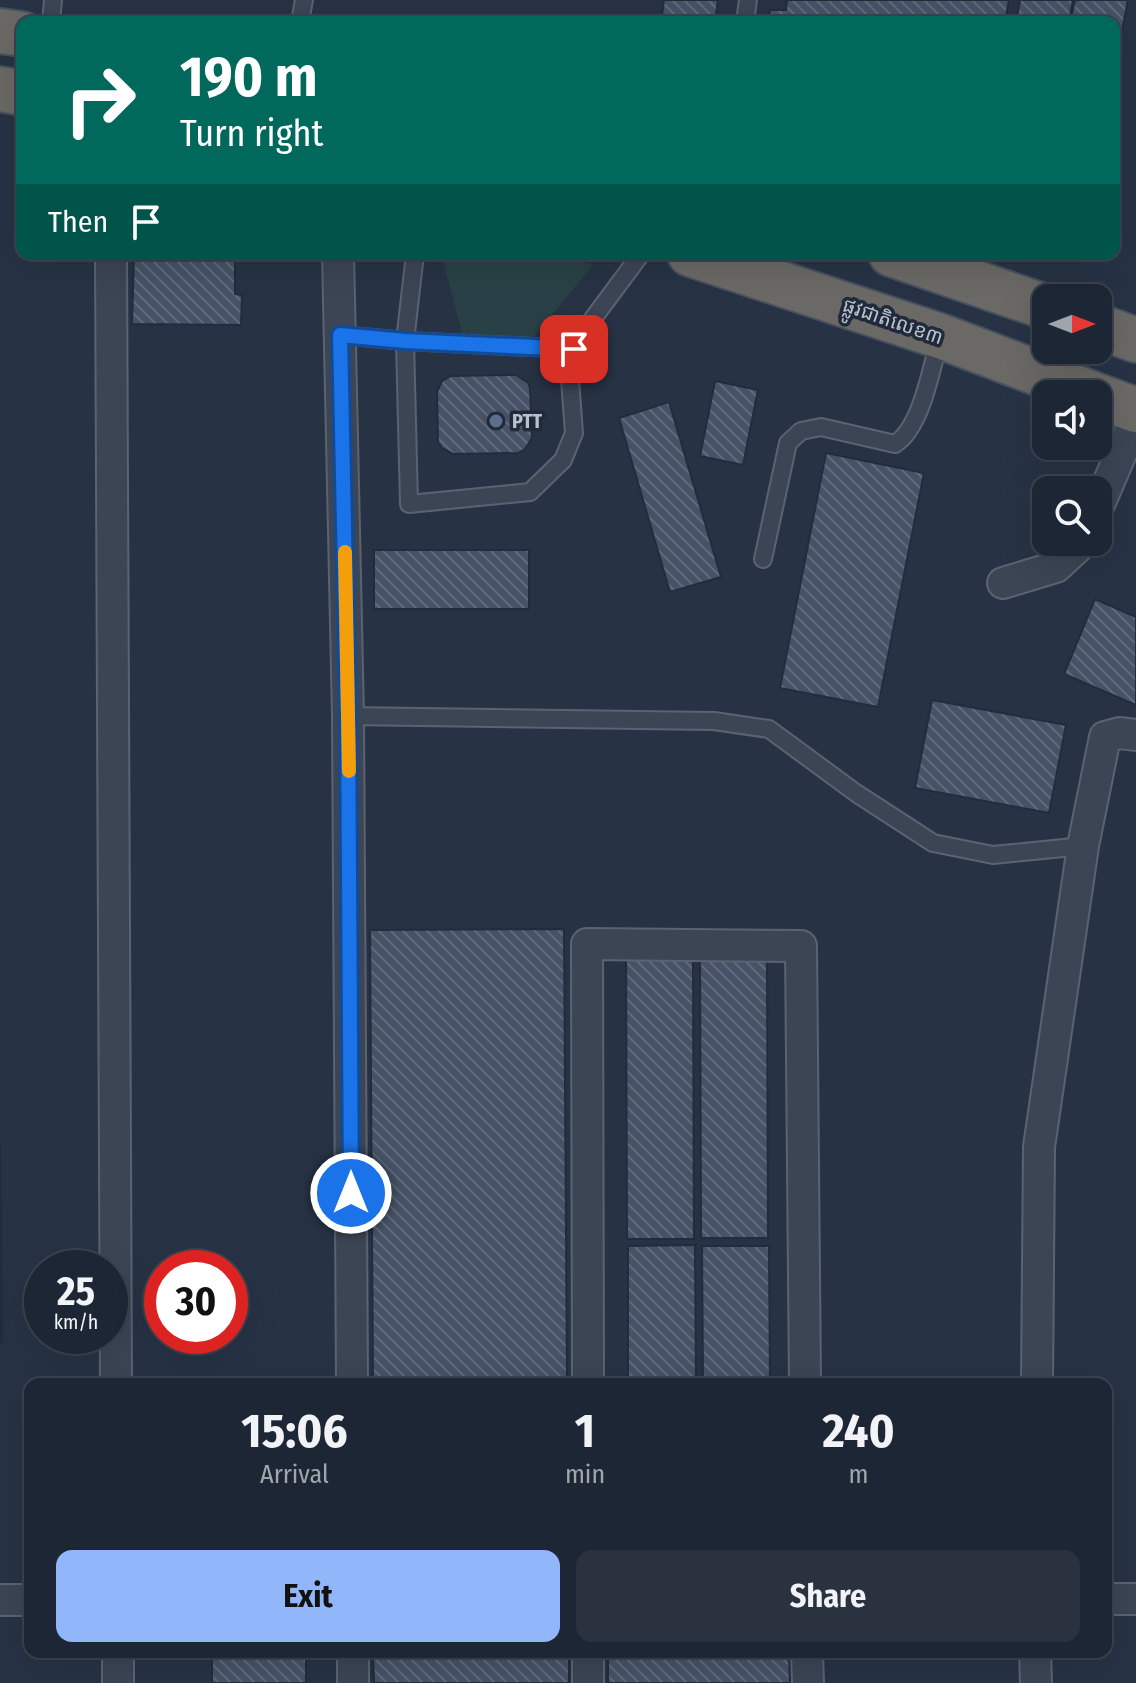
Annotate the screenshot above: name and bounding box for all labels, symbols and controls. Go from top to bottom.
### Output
text: 190 m [180,44,318,111]
icon: right [48,48,152,152]
text: Turn right [180,112,323,156]
icon: arrive [124,200,168,244]
text: Then [48,204,108,240]
north arrow [1032,284,1112,364]
map controls [1032,284,1112,556]
street label: ផ្លូវជាតិលេខ៣ [837,293,946,356]
pin [540,315,608,383]
icon: arrive [552,327,596,371]
button: sound [1032,380,1112,460]
place label: PTT [512,409,542,433]
marker: PTT [487,412,505,430]
button: search [1032,476,1112,556]
position arrow [309,1151,393,1235]
speed limit sign: 30 [144,1250,248,1354]
text: 25 [57,1268,95,1316]
text: km/h [54,1310,98,1334]
text: 15:06 [241,1402,348,1460]
text: 1 [575,1402,595,1460]
text: 240 [822,1402,895,1460]
text: Arrival [260,1459,329,1490]
text: min [565,1459,605,1490]
text: m [849,1459,869,1490]
button: Exit [56,1550,560,1642]
button: Share [576,1550,1080,1642]

